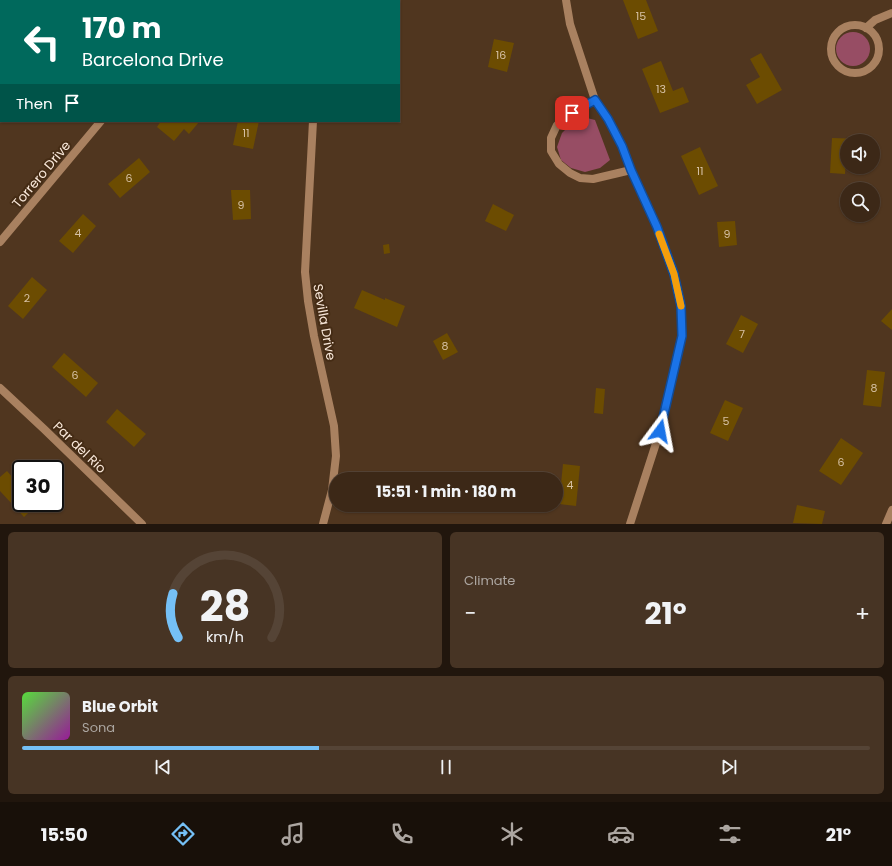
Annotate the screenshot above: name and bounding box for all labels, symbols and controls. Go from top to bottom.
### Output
house number: 15 [636,8,646,24]
text: 170 m [82,9,161,48]
icon: left [16,16,68,68]
text: Barcelona Drive [82,47,224,72]
house number: 16 [496,47,506,63]
house number: 13 [656,81,666,97]
icon: arrive [61,92,83,114]
text: Then [16,93,53,114]
pin [555,96,589,130]
icon: arrive [561,102,583,124]
house number: 11 [242,125,250,141]
map controls [840,134,880,222]
button: sound [840,134,880,174]
street label: Torrero Drive [8,137,75,212]
house number: 11 [696,163,704,179]
house number: 6 [126,170,133,186]
button: search [840,182,880,222]
house number: 9 [238,197,245,213]
house number: 4 [75,225,82,241]
house number: 9 [724,226,731,242]
street label: Sevilla Drive [308,282,341,362]
house number: 2 [24,290,30,306]
house number: 7 [739,326,745,342]
house number: 8 [442,338,449,354]
house number: 6 [72,367,79,383]
house number: 8 [871,380,878,396]
position arrow [639,410,681,452]
house number: 5 [723,413,730,429]
street label: Par del Rio [49,417,111,478]
house number: 6 [838,454,845,470]
speed limit sign: 30 [12,460,64,512]
house number: 4 [567,477,574,493]
text: 15:51 · 1 min · 180 m [376,481,516,502]
text: Climate [464,571,515,590]
text: 28 [200,577,250,636]
text: 21° [644,592,687,635]
text: − [464,598,476,629]
text: + [855,598,870,629]
text: km/h [206,627,244,647]
text: Blue Orbit [82,696,158,717]
text: Sona [82,718,115,737]
icon: previous [152,756,174,778]
icon: pause [435,756,457,778]
icon: next [718,756,740,778]
icon: directions [169,820,197,848]
icon: music [279,820,307,848]
icon: phone [388,820,416,848]
icon: climate [498,820,526,848]
icon: car [607,820,635,848]
icon: filters [716,820,744,848]
text: 15:50 [41,822,88,847]
text: 21° [826,822,851,847]

